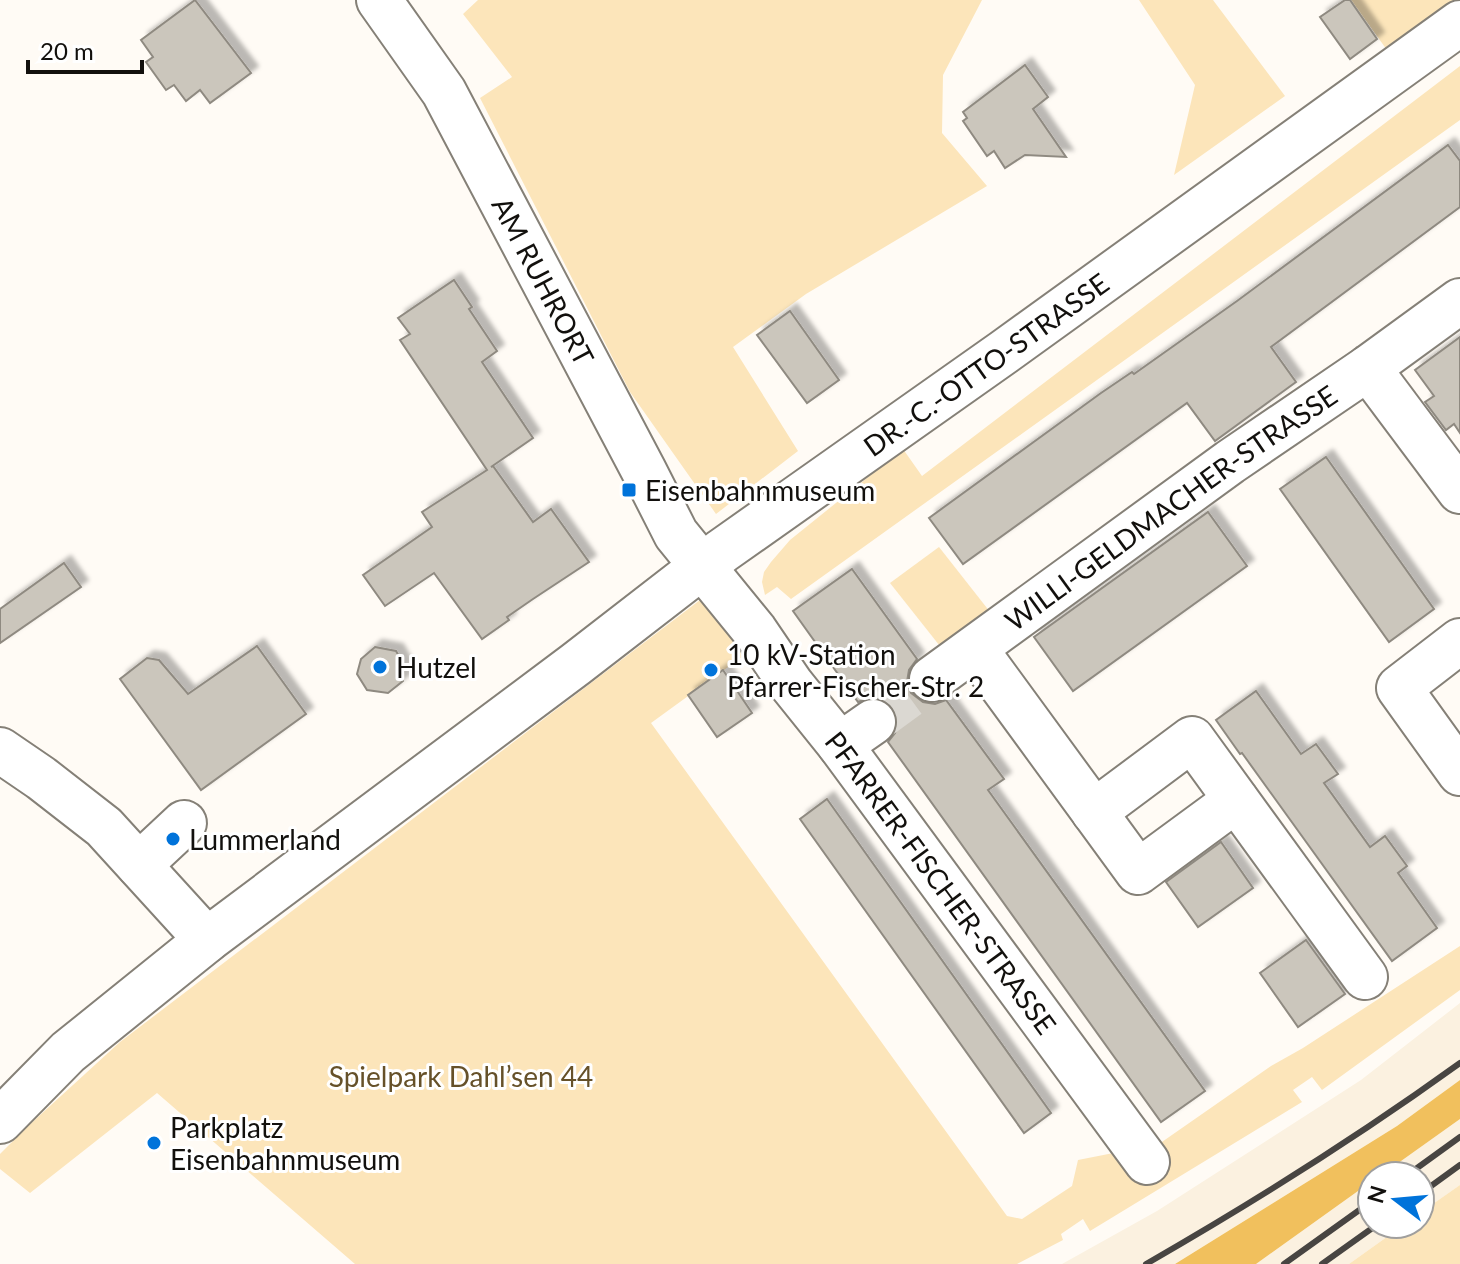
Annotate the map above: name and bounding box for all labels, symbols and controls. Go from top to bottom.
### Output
scale bar [28,24,142,74]
text: 20 m [40,36,94,65]
street label: AM RUHRORT [485,191,602,371]
street label: DR.-C.-OTTO-STRASSE [857,265,1115,463]
street label: WILLI-GELDMACHER-STRASSE [998,377,1343,637]
place label: Eisenbahnmuseum [645,473,875,507]
marker: Eisenbahnmuseum [620,481,638,499]
place label: 10 kV-Station Pfarrer-Fischer-Str. 2 [727,637,984,703]
place label: Hutzel [396,650,477,684]
marker: Hutzel [371,658,389,676]
marker: 10 kV-Station Pfarrer-Fischer-Str. 2 [702,661,720,679]
street label: PFARRER-FISCHER-STRASSE [819,724,1064,1040]
place label: Lummerland [189,822,341,856]
marker: Lummerland [164,830,182,848]
park label: Spielpark Dahl’sen 44 [329,1059,593,1093]
place label: Parkplatz Eisenbahnmuseum [170,1110,400,1176]
marker: Parkplatz Eisenbahnmuseum [145,1134,163,1152]
north arrow [1356,1160,1436,1240]
text: N [1361,1182,1392,1206]

